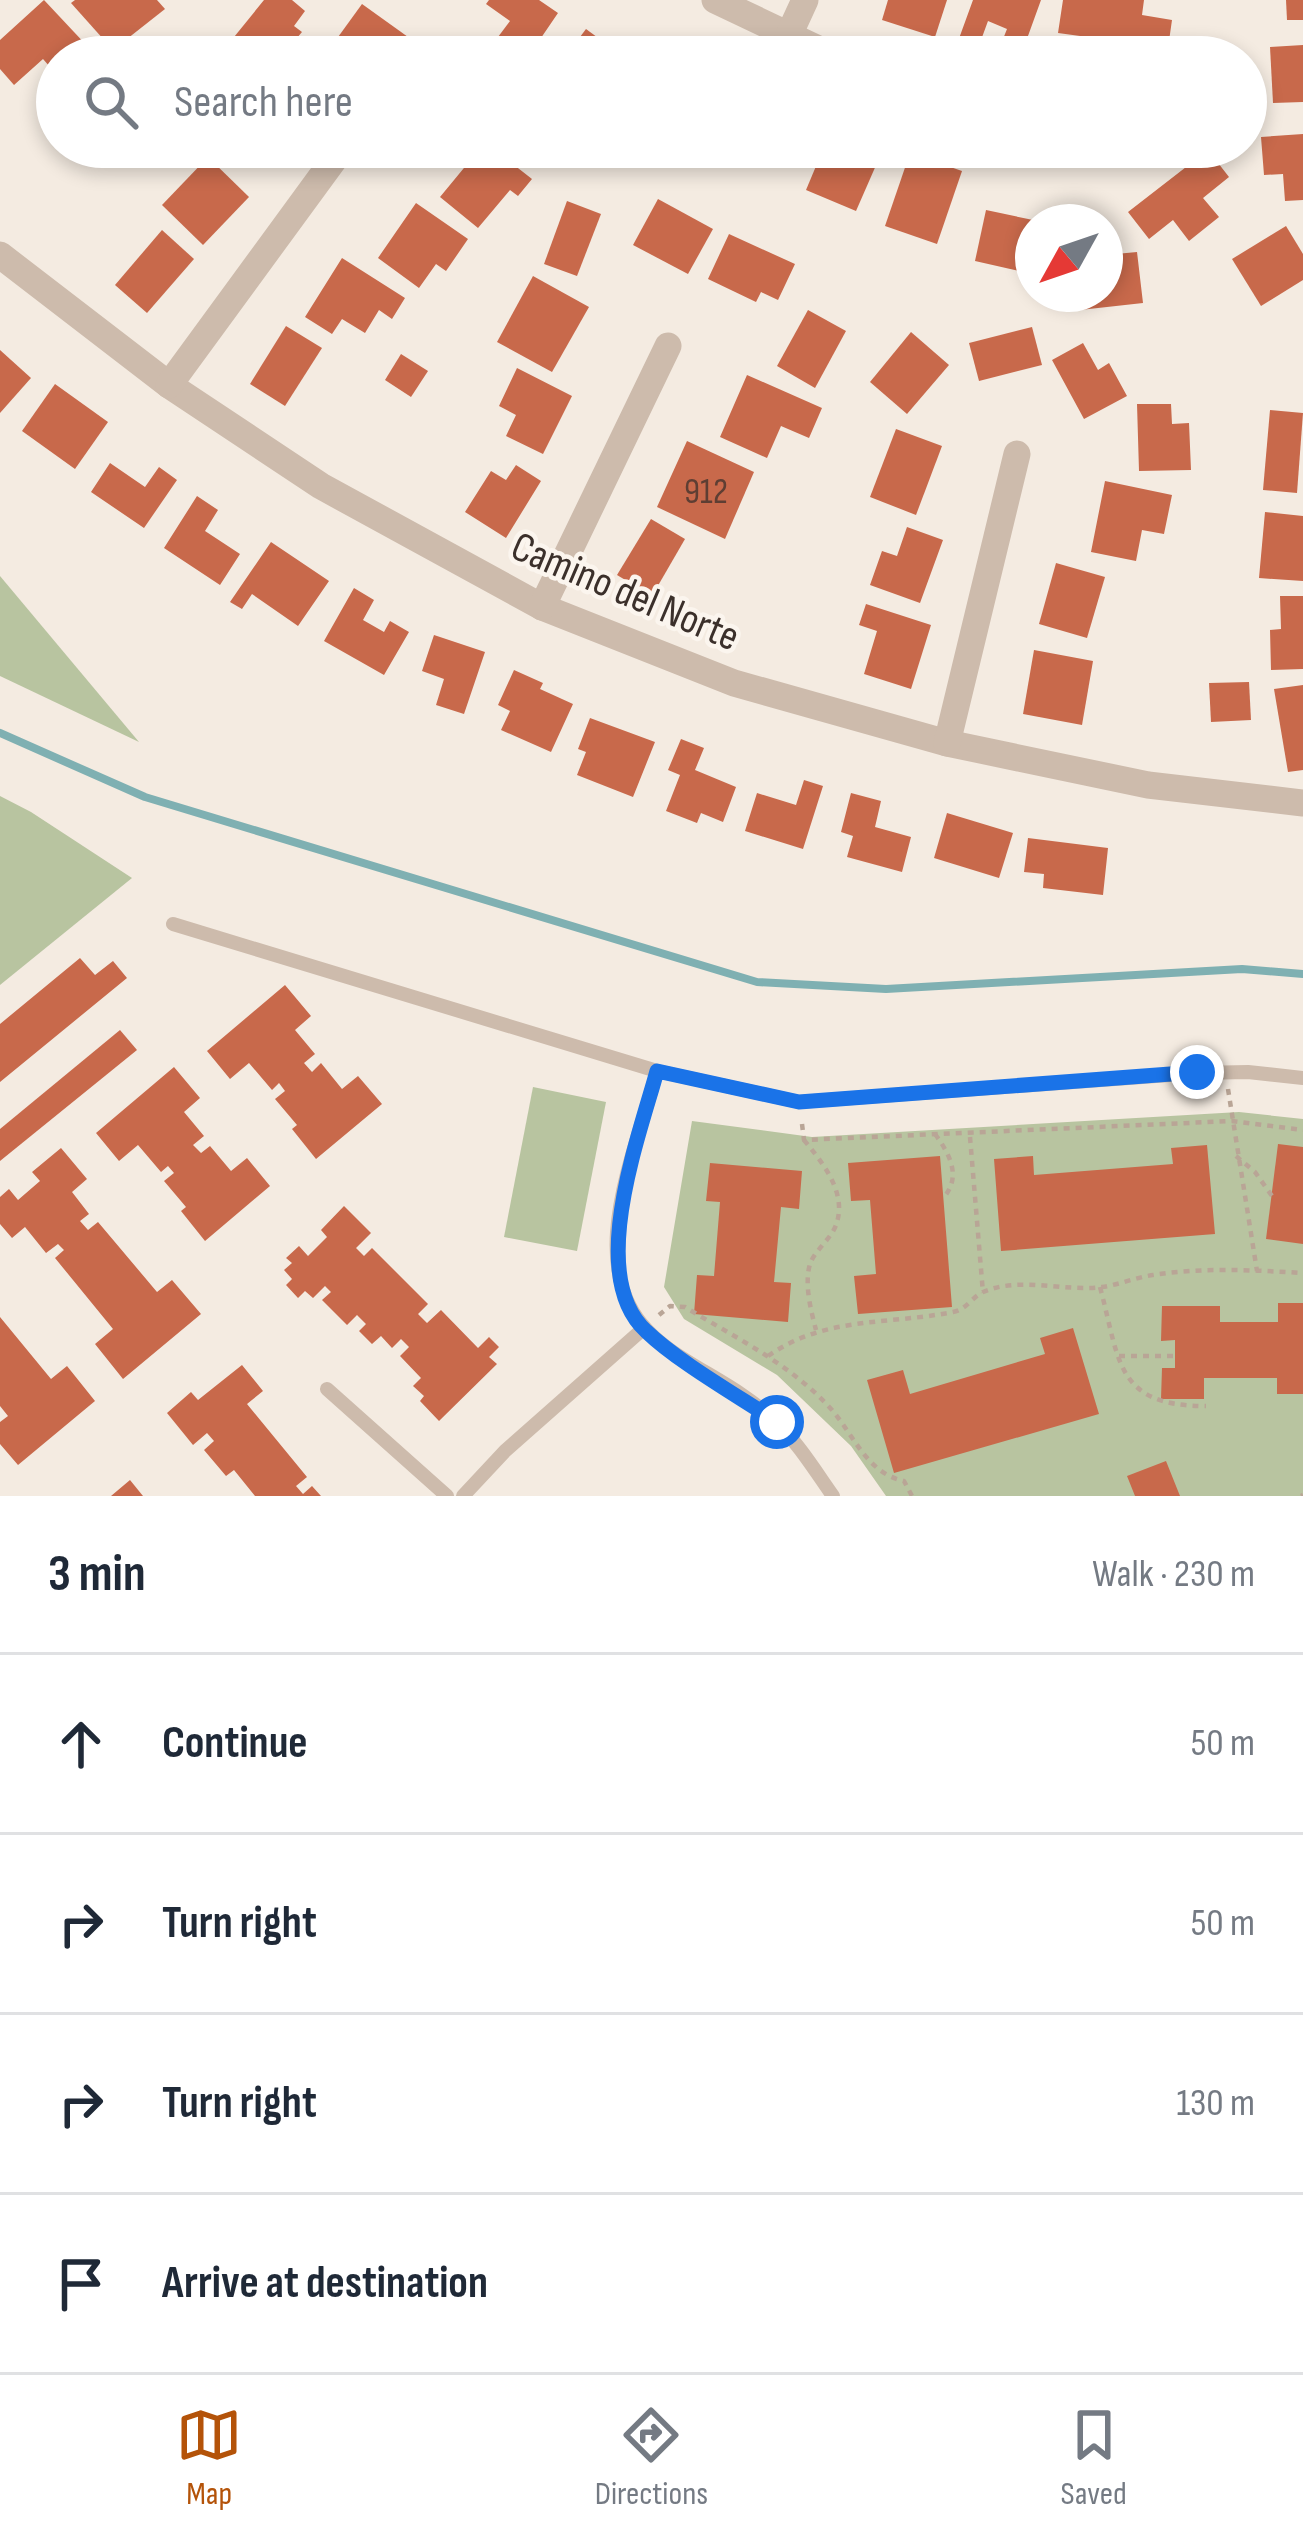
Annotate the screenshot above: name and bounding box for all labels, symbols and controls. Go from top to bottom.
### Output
search box [36,36,1267,168]
icon: search [78,69,144,135]
text: Search here [174,75,353,130]
north arrow [1015,204,1123,312]
house number: 912 [684,471,728,514]
street label: Camino del Norte [504,521,747,663]
route end [1170,1045,1224,1099]
route start [750,1395,804,1449]
text: 3 min [48,1544,146,1605]
text: Walk · 230 m [1092,1551,1255,1598]
icon: ahead [48,1711,114,1777]
text: Continue [162,1716,308,1771]
text: 50 m [1191,1720,1255,1767]
icon: right [48,1891,114,1957]
text: Turn right [162,1896,317,1951]
text: 50 m [1191,1900,1255,1947]
icon: right [48,2071,114,2137]
text: Turn right [162,2076,317,2131]
text: 130 m [1176,2080,1255,2127]
icon: arrive [48,2251,114,2317]
text: Arrive at destination [162,2256,488,2311]
tab: Map [176,2402,242,2514]
tab: Directions [595,2402,708,2514]
tab: Saved [1061,2402,1127,2514]

